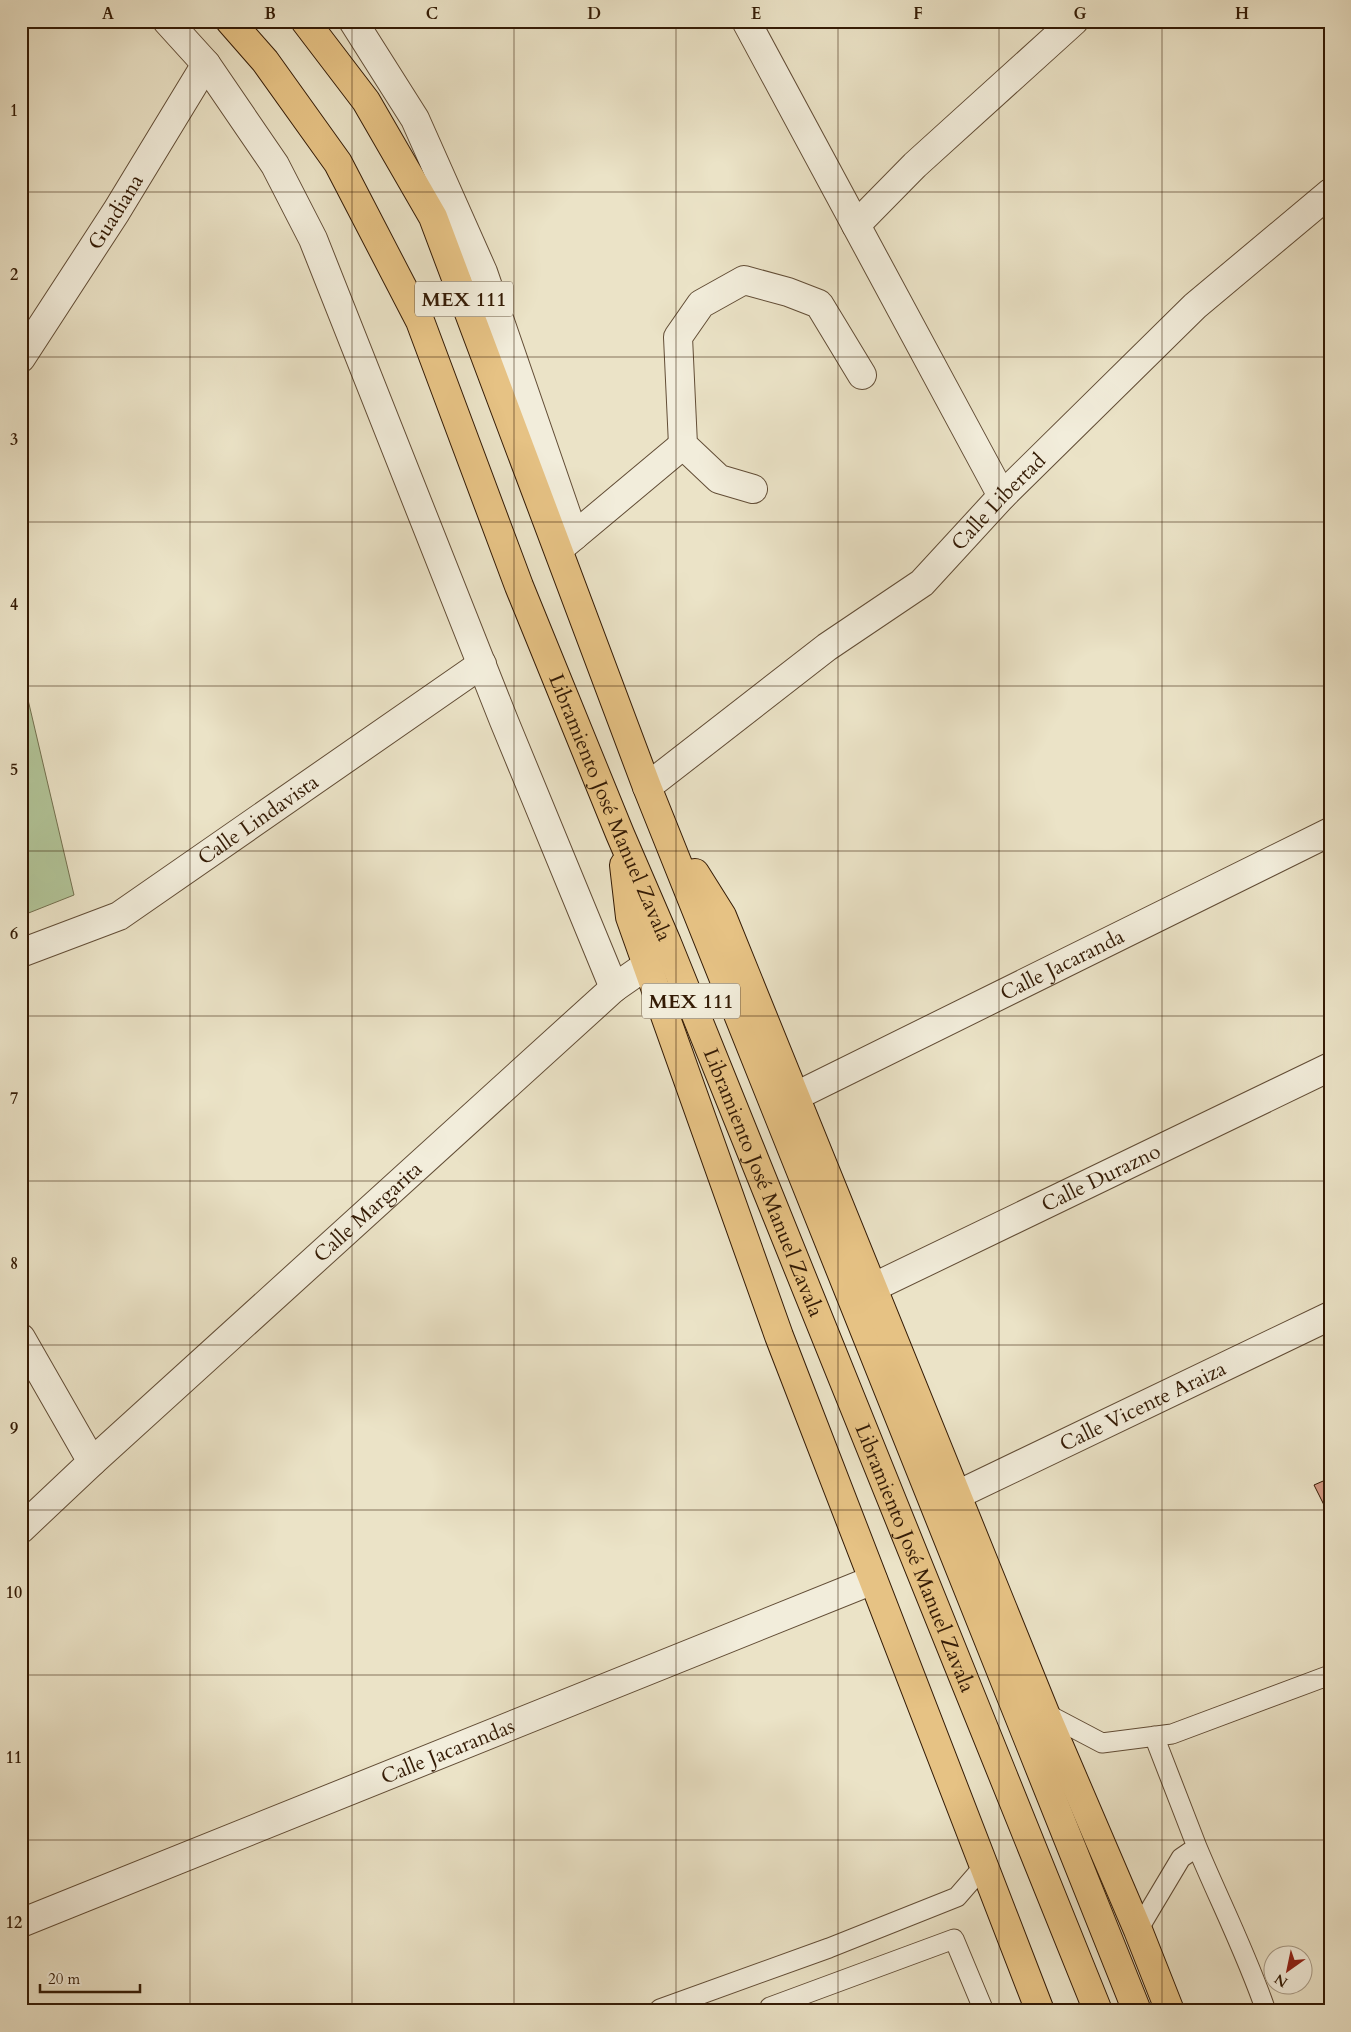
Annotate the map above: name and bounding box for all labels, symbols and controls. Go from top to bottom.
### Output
text: A [102,3,114,25]
text: B [264,3,276,25]
text: C [426,3,438,25]
text: D [587,3,601,25]
text: E [751,3,761,25]
text: F [913,3,923,25]
text: G [1073,3,1087,25]
text: H [1235,3,1249,25]
text: 1 [10,100,18,122]
street label: Guadiana [81,169,151,256]
text: 2 [10,264,18,286]
road number: MEX 111 [415,282,513,316]
text: 3 [10,429,18,451]
street label: Calle Libertad [945,447,1052,557]
text: 4 [10,594,18,616]
street label: Libramiento José Manuel Zavala [541,670,679,946]
text: 5 [10,759,18,781]
street label: Calle Lindavista [192,768,325,872]
street label: Calle Jacaranda [995,922,1129,1008]
text: 6 [10,923,18,945]
road number: MEX 111 [642,984,740,1018]
street label: Libramiento José Manuel Zavala [696,1044,830,1321]
text: 7 [10,1088,18,1110]
street label: Calle Durazno [1037,1137,1165,1219]
street label: Calle Margarita [307,1155,429,1269]
text: 8 [10,1253,18,1275]
street label: Calle Vicente Araiza [1055,1354,1231,1459]
text: 9 [10,1418,18,1440]
street label: Libramiento José Manuel Zavala [847,1419,982,1697]
text: 10 [6,1582,22,1604]
street label: Calle Jacarandas [377,1712,519,1792]
text: 11 [6,1747,22,1769]
text: 12 [6,1912,22,1934]
north arrow [1264,1944,1314,1994]
scale bar [40,1962,140,1994]
text: 20 m [48,1969,80,1989]
text: N [1271,1969,1291,1992]

